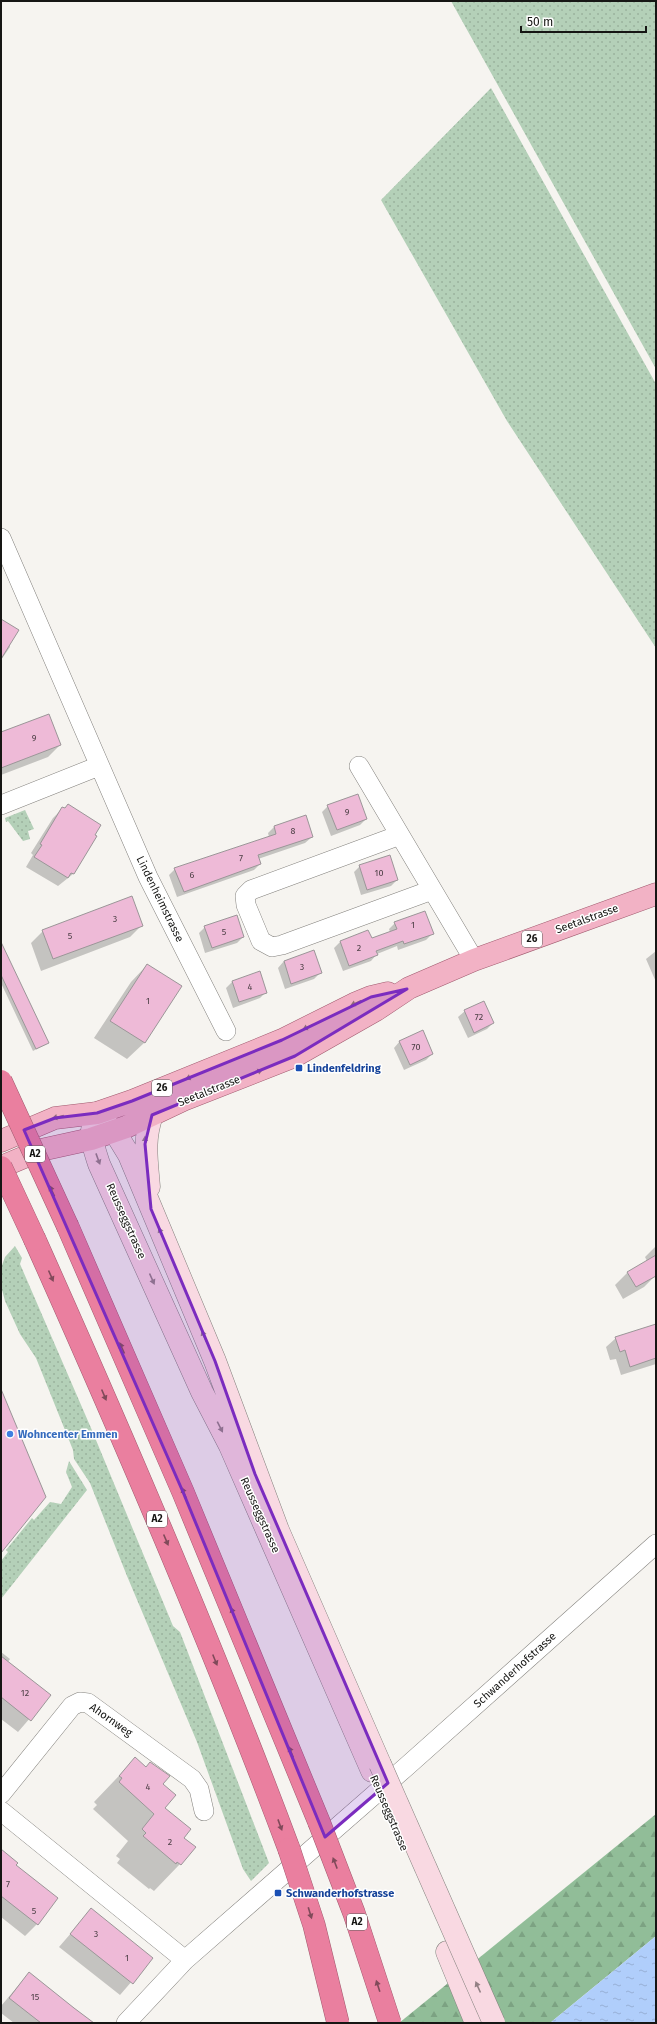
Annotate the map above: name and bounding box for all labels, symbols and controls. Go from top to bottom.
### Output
scale bar [521,8,646,34]
text: 50 m [527,15,553,29]
house number: 9 [32,733,37,743]
house number: 9 [345,807,350,817]
house number: 8 [291,826,296,836]
house number: 7 [239,853,243,863]
street label: Lindenheimstrasse [134,854,186,944]
house number: 10 [375,868,383,878]
house number: 6 [190,870,195,880]
street label: Seetalstrasse [554,902,620,936]
house number: 3 [113,914,117,924]
house number: 1 [411,920,415,930]
house number: 5 [222,927,227,937]
house number: 5 [68,931,73,941]
road number: 26 [522,931,542,947]
house number: 2 [357,943,361,953]
house number: 3 [300,962,304,972]
house number: 4 [248,982,253,992]
house number: 1 [146,996,150,1006]
one-way arrow [350,1000,362,1007]
house number: 72 [475,1012,483,1022]
one-way arrow [302,1024,313,1030]
house number: 70 [412,1042,420,1052]
place label: Lindenfeldring [307,1062,382,1075]
marker: Lindenfeldring [294,1063,304,1073]
one-way arrow [251,1068,263,1074]
street label: Seetalstrasse [176,1073,242,1109]
one-way arrow [184,1075,196,1081]
road number: 26 [152,1080,172,1096]
one-way arrow [52,1115,65,1121]
one-way arrow [142,1135,148,1148]
road number: A2 [25,1146,45,1162]
one-way arrow [95,1154,101,1166]
street label: Reusseggstrasse [104,1181,148,1261]
one-way arrow [49,1186,55,1197]
one-way arrow [158,1226,164,1238]
one-way arrow [48,1270,54,1282]
one-way arrow [149,1274,155,1285]
one-way arrow [201,1330,207,1342]
one-way arrow [118,1341,124,1353]
one-way arrow [101,1389,107,1400]
one-way arrow [217,1421,223,1432]
place label: Wohncenter Emmen [18,1428,118,1441]
marker: Wohncenter Emmen [5,1429,15,1439]
street label: Reusseggstrasse [238,1475,282,1555]
one-way arrow [180,1487,187,1499]
road number: A2 [147,1511,167,1527]
one-way arrow [163,1535,169,1547]
one-way arrow [229,1607,235,1619]
street label: Schwanderhofstrasse [471,1630,559,1710]
one-way arrow [213,1655,219,1667]
house number: 12 [21,1688,29,1698]
street label: Ahornweg [87,1700,135,1740]
one-way arrow [288,1746,294,1757]
street label: Reusseggstrasse [367,1773,411,1853]
house number: 4 [146,1782,151,1792]
one-way arrow [277,1819,283,1831]
house number: 2 [168,1837,172,1847]
one-way arrow [332,1857,338,1869]
house number: 7 [6,1879,10,1889]
place label: Schwanderhofstrasse [286,1887,394,1900]
marker: Schwanderhofstrasse [273,1888,283,1898]
house number: 5 [32,1906,37,1916]
one-way arrow [307,1907,313,1919]
road number: A2 [347,1914,367,1930]
house number: 3 [94,1929,98,1939]
house number: 1 [125,1953,129,1963]
one-way arrow [375,1979,381,1991]
one-way arrow [475,1982,481,1993]
house number: 15 [31,1992,40,2002]

